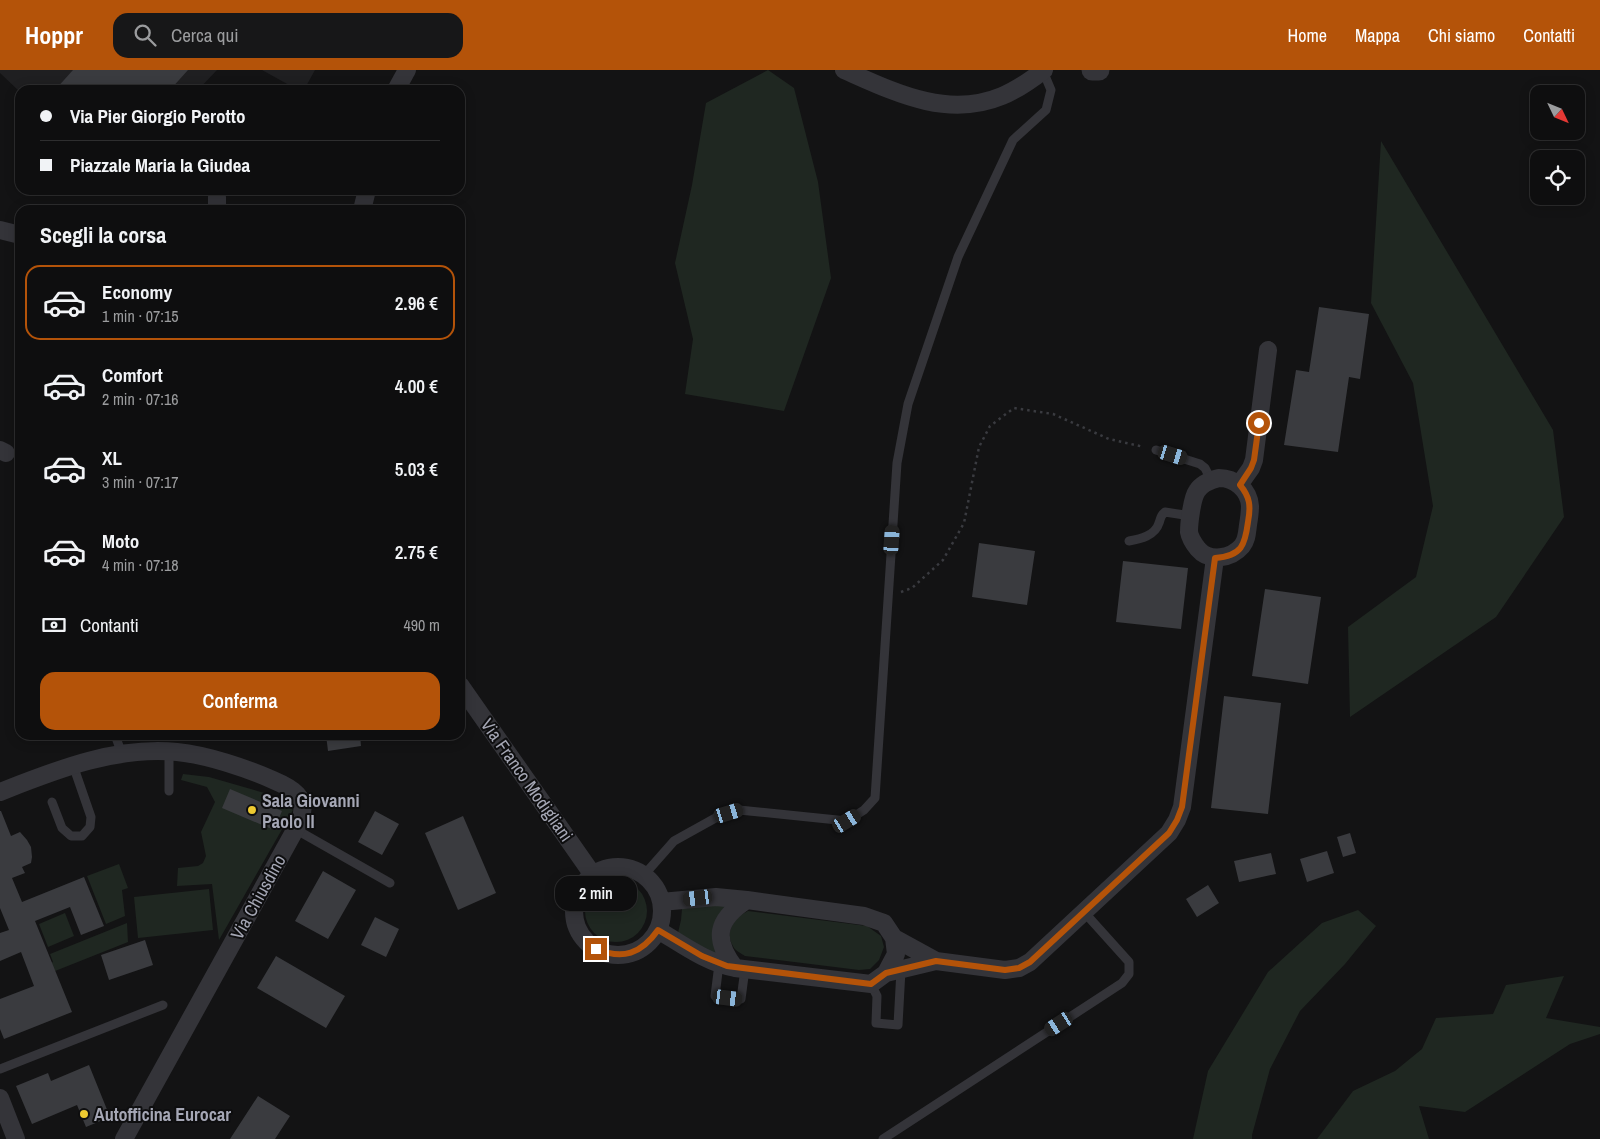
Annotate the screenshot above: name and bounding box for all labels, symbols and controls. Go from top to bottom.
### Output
search box [113,13,463,58]
text: Hoppr [25,19,83,51]
icon: search [131,21,159,49]
text: Cerca qui [171,22,238,48]
text: Home [1288,23,1327,48]
text: Mappa [1355,23,1400,48]
text: Chi siamo [1428,23,1495,48]
text: Contatti [1523,23,1575,48]
north arrow [1530,85,1585,140]
map controls [1530,85,1585,205]
text: Via Pier Giorgio Perotto [70,103,246,129]
button: locate [1530,150,1585,205]
text: Piazzale Maria la Giudea [70,152,250,178]
text: Scegli la corsa [40,220,166,250]
text: Economy [102,279,172,305]
icon: car [42,280,87,325]
text: 2.96 € [395,290,438,316]
text: 1 min · 07:15 [102,305,179,327]
text: Comfort [102,362,163,388]
icon: car [42,363,87,408]
text: 4.00 € [395,373,438,399]
text: 2 min · 07:16 [102,388,179,410]
route start [1248,412,1270,434]
car [1156,443,1189,467]
text: XL [102,445,122,471]
icon: car [42,446,87,491]
text: 5.03 € [395,456,438,482]
text: 3 min · 07:17 [102,471,179,493]
car [883,525,900,555]
text: Moto [102,528,139,554]
icon: car [42,529,87,574]
text: 2.75 € [395,539,438,565]
text: 4 min · 07:18 [102,554,179,576]
icon: cash [40,611,68,639]
text: Contanti [80,612,139,638]
text: 490 m [404,614,440,636]
button: Conferma [40,672,440,730]
street label: Via Franco Modigliani [475,713,579,847]
place label: Sala Giovanni Paolo II [262,788,360,834]
car [712,801,745,825]
marker: Sala Giovanni Paolo II [246,804,258,816]
car [830,807,863,835]
street label: Via Chiusdino [224,850,292,944]
callout: 2 min [555,876,637,912]
text: 2 min [579,882,613,904]
car [682,889,713,907]
route end [585,938,607,960]
car [712,989,743,1007]
car [1042,1010,1075,1038]
place label: Autofficina Eurocar [94,1102,231,1127]
marker: Autofficina Eurocar [78,1108,90,1120]

